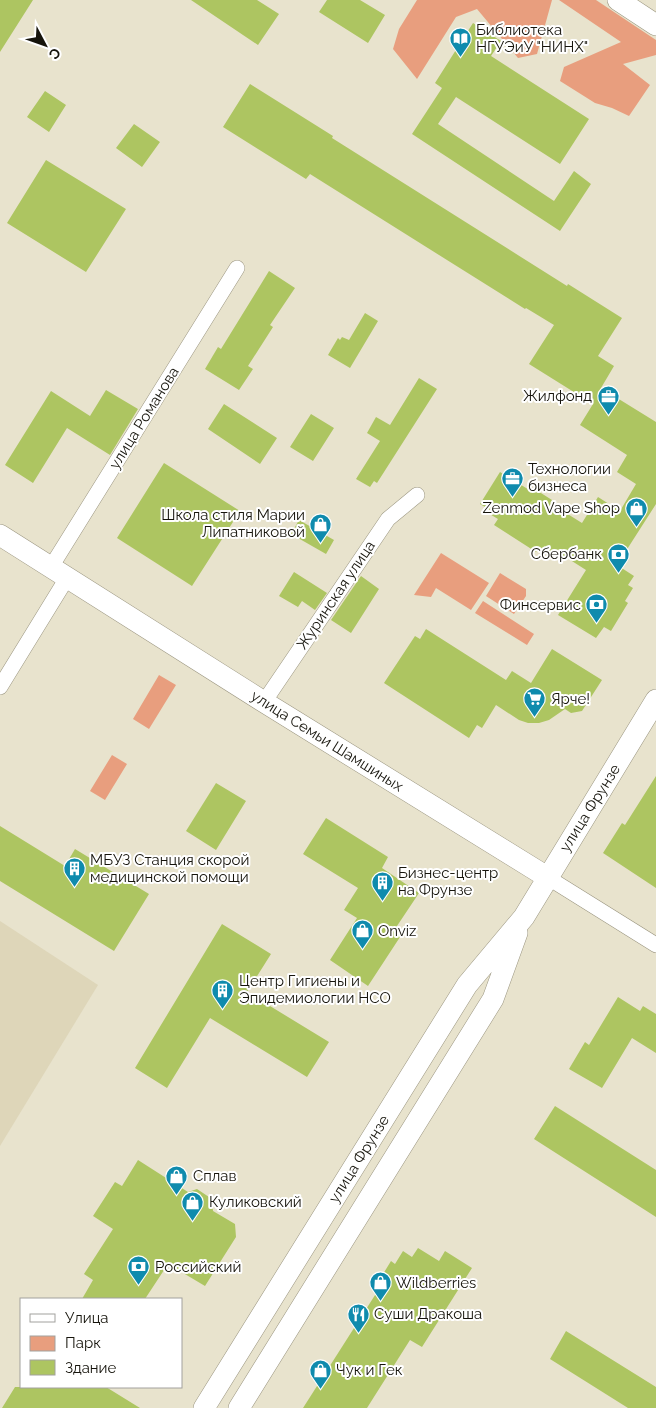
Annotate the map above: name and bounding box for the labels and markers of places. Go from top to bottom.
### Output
place label: Библиотека НГУЭиУ "НИНХ" [476,21,588,56]
library icon: Библиотека НГУЭиУ "НИНХ" [448,27,472,58]
office icon: Жилфонд [596,384,620,415]
place label: Жилфонд [523,387,592,405]
place label: Технологии бизнеса [528,460,611,495]
office icon: Технологии бизнеса [500,466,524,497]
shop icon: Zenmod Vape Shop [624,496,648,527]
place label: Zenmod Vape Shop [482,499,620,517]
place label: Школа стиля Марии Липатниковой [161,506,305,541]
shop icon: Школа стиля Марии Липатниковой [309,512,333,543]
bank icon: Сбербанк [606,542,630,573]
place label: Сбербанк [531,545,602,563]
bank icon: Финсервис [585,593,609,624]
place label: Финсервис [500,596,581,614]
supermarket icon: Ярче! [523,687,547,718]
place label: Ярче! [551,690,590,708]
place label: МБУЗ Станция скорой медицинской помощи [90,851,249,886]
building icon: МБУЗ Станция скорой медицинской помощи [62,857,86,888]
place label: Бизнес-центр на Фрунзе [398,864,498,899]
building icon: Бизнес-центр на Фрунзе [370,870,394,901]
shop icon: Onviz [350,919,374,950]
place label: Onviz [378,922,416,940]
place label: Центр Гигиены и Эпидемиологии НСО [239,972,391,1007]
building icon: Центр Гигиены и Эпидемиологии НСО [211,978,235,1009]
shop icon: Сплав [165,1164,189,1195]
place label: Сплав [193,1167,237,1185]
shop icon: Куликовский [181,1190,205,1221]
place label: Куликовский [209,1193,302,1211]
bank icon: Российский [127,1255,151,1286]
place label: Российский [155,1258,241,1276]
shop icon: Wildberries [368,1271,392,1302]
place label: Wildberries [396,1274,476,1292]
restaurant icon: Суши Дракоша [346,1302,370,1333]
place label: Суши Дракоша [374,1305,482,1323]
shop icon: Чук и Гек [308,1358,332,1389]
place label: Чук и Гек [336,1361,403,1379]

